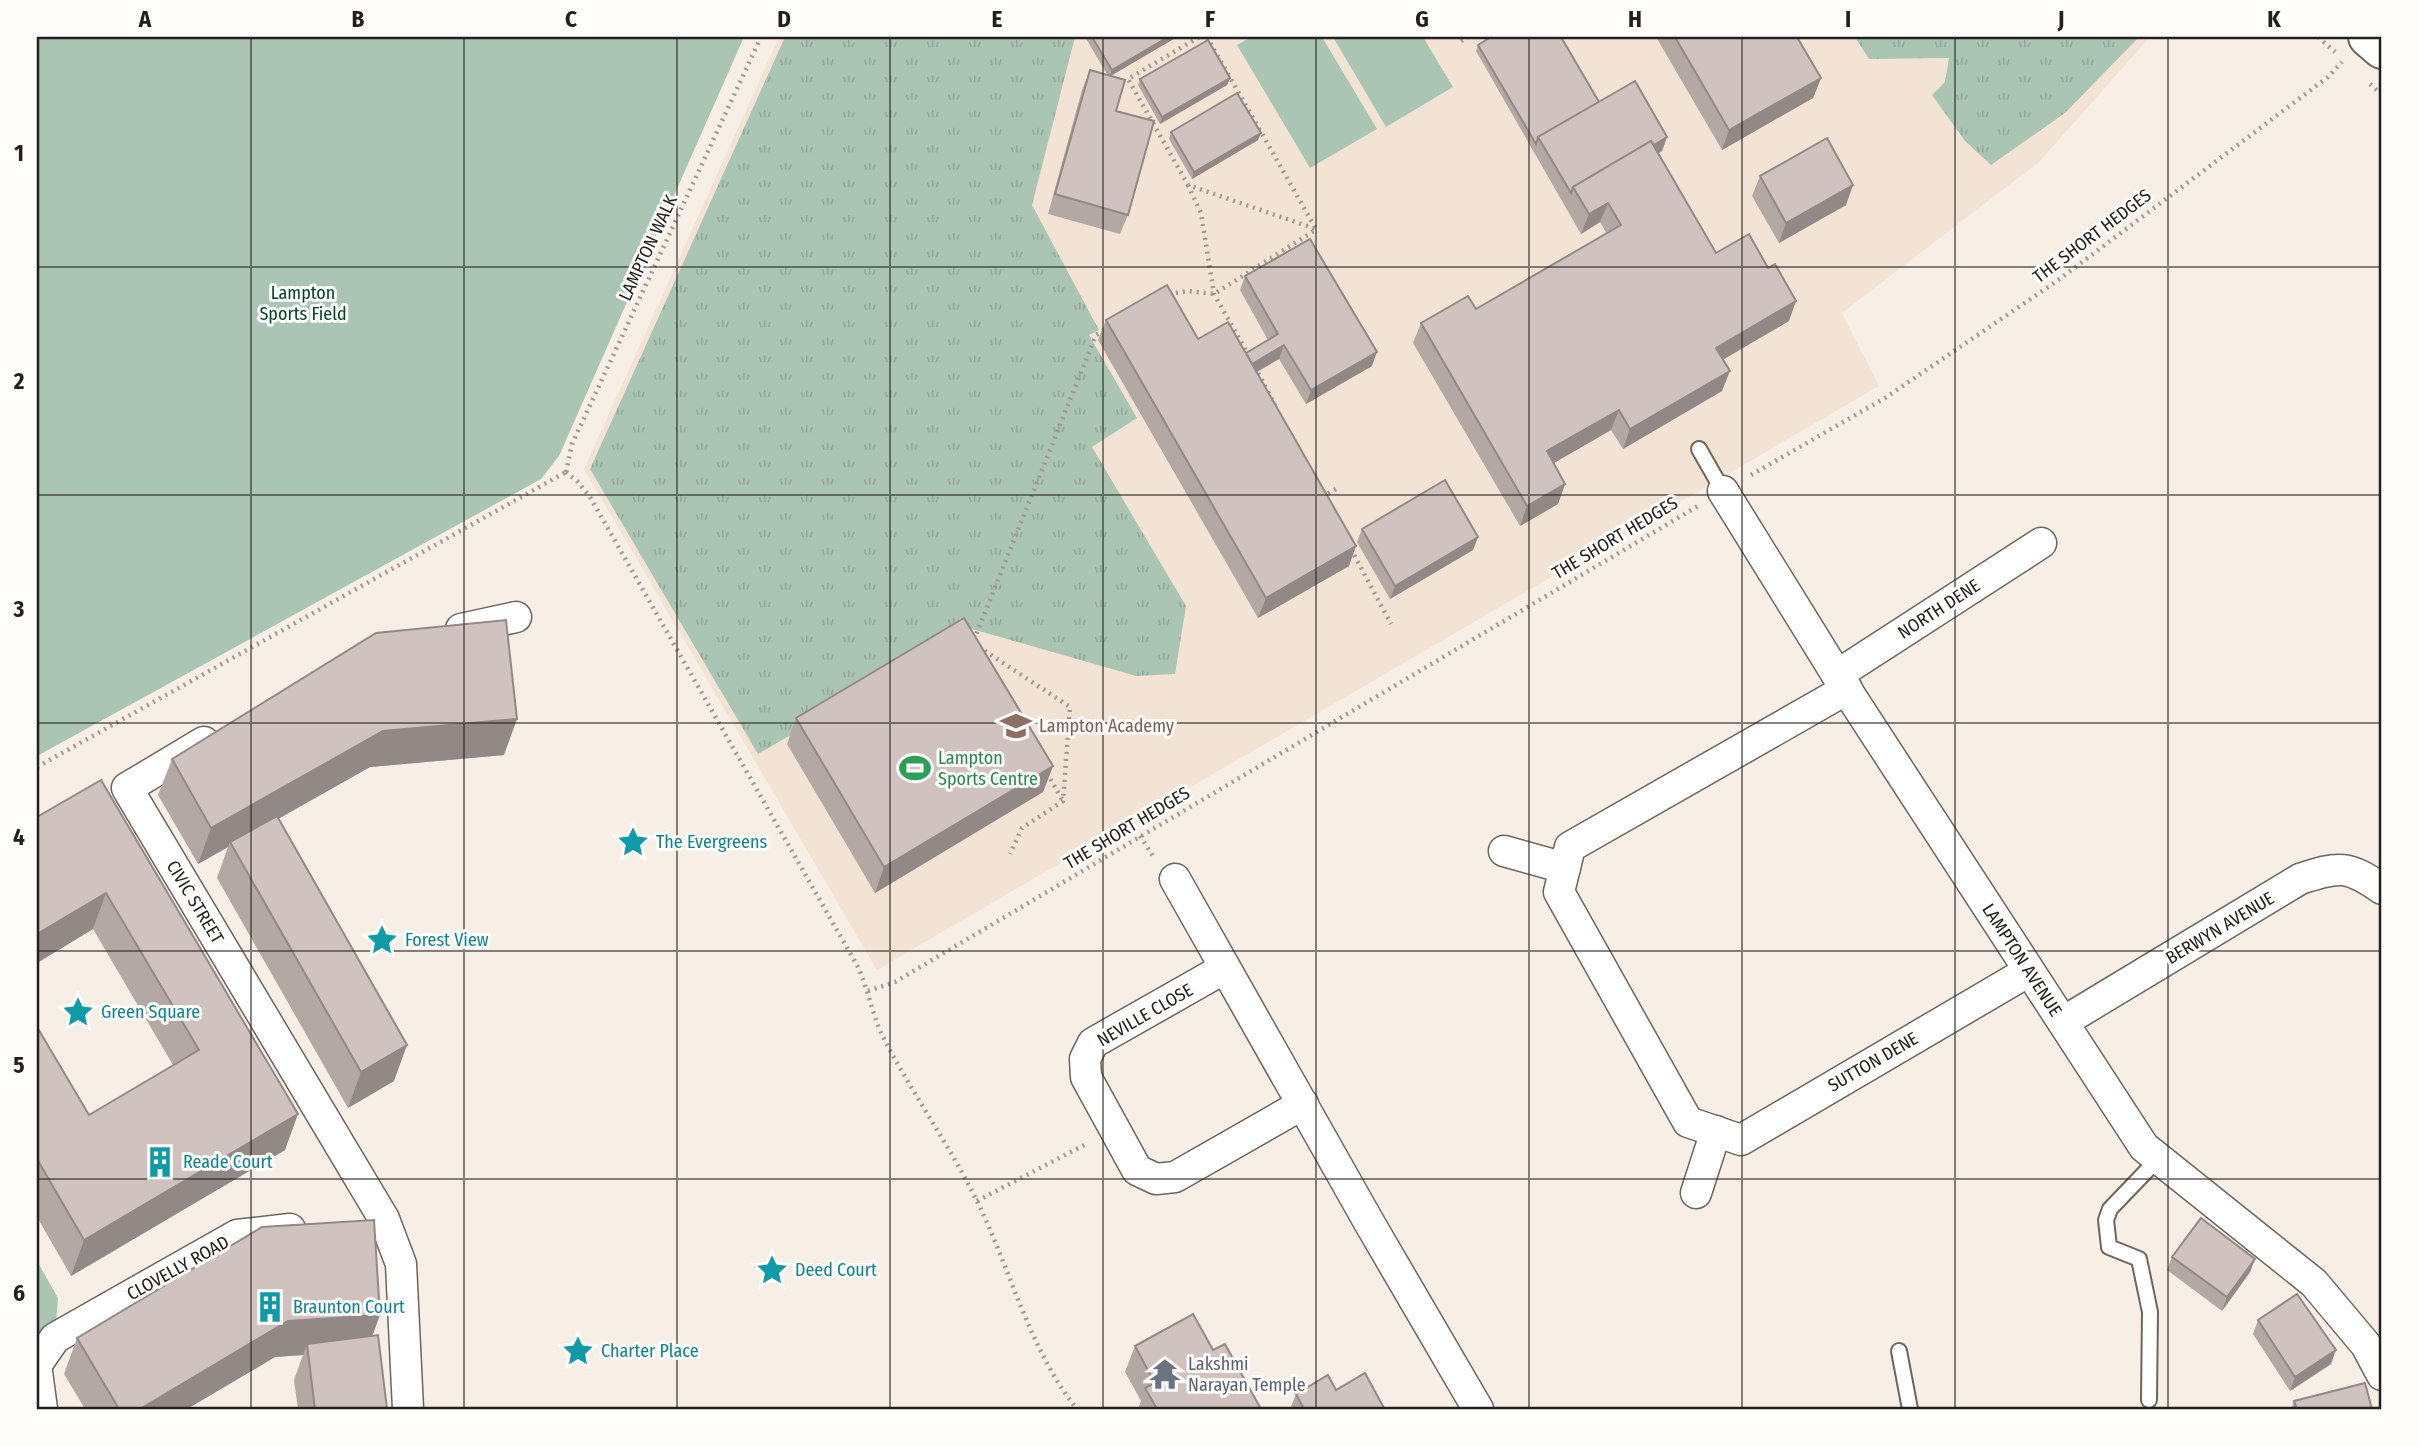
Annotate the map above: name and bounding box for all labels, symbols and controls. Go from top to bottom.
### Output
text: A [138,5,152,33]
text: B [352,5,365,33]
text: C [565,5,577,33]
text: D [777,5,791,33]
text: E [992,5,1003,33]
text: F [1205,5,1215,33]
text: G [1415,5,1429,33]
text: H [1628,5,1642,33]
text: I [1845,5,1851,33]
text: J [2057,5,2064,33]
text: K [2267,5,2281,33]
text: 1 [14,139,24,167]
street label: THE SHORT HEDGES [2029,184,2156,288]
street label: LAMPTON WALK [614,191,682,304]
park label: Lampton Sports Field [259,282,347,325]
text: 2 [13,367,25,395]
street label: THE SHORT HEDGES [1548,492,1682,584]
street label: NORTH DENE [1894,574,1984,644]
text: 3 [13,595,25,623]
school or university icon: Lampton Academy [999,709,1033,743]
place label: Lampton Academy [1039,715,1174,737]
place label: Lampton Sports Centre [938,747,1038,790]
sports icon: Lampton Sports Centre [898,751,932,785]
street label: THE SHORT HEDGES [1060,782,1194,874]
text: 4 [13,823,25,851]
place icon: The Evergreens [616,825,650,859]
place label: The Evergreens [656,831,767,853]
street label: CIVIC STREET [162,856,229,948]
street label: BERWYN AVENUE [2162,887,2278,969]
street label: LAMPTON AVENUE [1977,899,2067,1021]
place icon: Forest View [365,923,399,957]
place label: Forest View [405,929,489,951]
street label: NEVILLE CLOSE [1093,979,1197,1051]
place icon: Green Square [61,995,95,1029]
place label: Green Square [101,1001,200,1023]
street label: SUTTON DENE [1824,1027,1922,1097]
text: 5 [13,1051,25,1079]
building icon: Reade Court [143,1145,177,1179]
place label: Reade Court [183,1151,273,1173]
street label: CLOVELLY ROAD [123,1231,233,1305]
place icon: Deed Court [755,1253,789,1287]
place label: Deed Court [795,1259,877,1281]
text: 6 [13,1279,25,1307]
building icon: Braunton Court [253,1290,287,1324]
place label: Braunton Court [293,1296,405,1318]
place icon: Charter Place [561,1334,595,1368]
place label: Charter Place [601,1340,699,1362]
place label: Lakshmi Narayan Temple [1188,1353,1306,1396]
temple icon: Lakshmi Narayan Temple [1148,1357,1182,1391]

